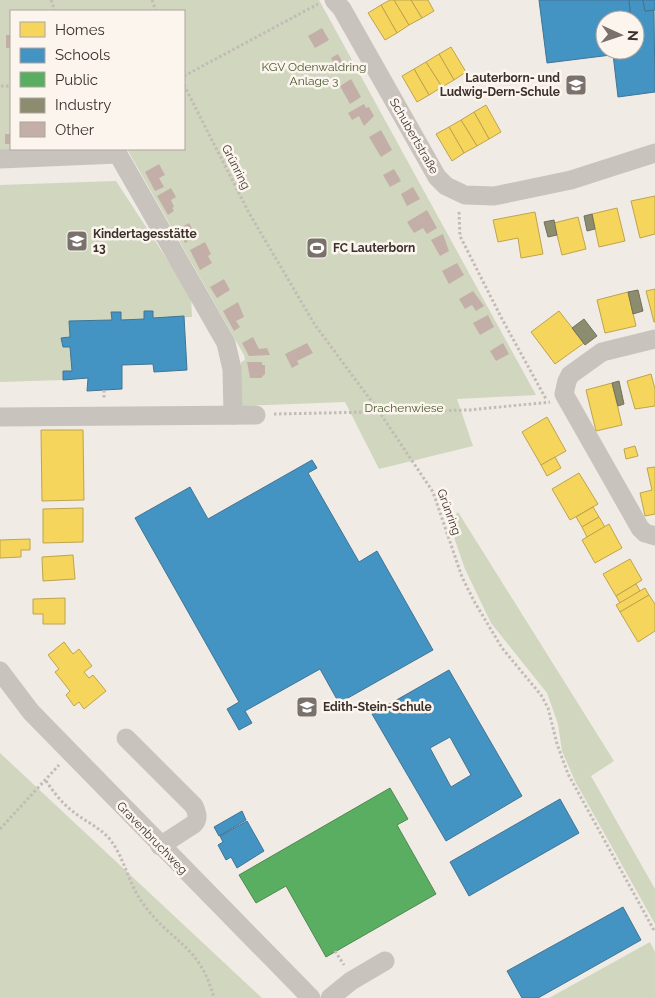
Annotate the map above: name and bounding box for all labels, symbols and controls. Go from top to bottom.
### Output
legend [10,10,185,150]
north arrow [595,10,645,60]
text: Homes [55,21,105,39]
text: N [625,30,641,41]
text: Schools [55,46,110,64]
park label: KGV Odenwaldring Anlage 3 [262,60,366,88]
text: Public [55,71,98,89]
place label: Lauterborn- und Ludwig-Dern-Schule [440,71,560,99]
school or university icon: Lauterborn- und Ludwig-Dern-Schule [564,73,588,97]
text: Industry [55,96,111,114]
street label: Schubertstraße [387,96,441,176]
text: Other [55,121,95,139]
street label: Grünring [219,142,253,192]
place label: Kindertagesstätte 13 [93,227,197,255]
school or university icon: Kindertagesstätte 13 [65,229,89,253]
sports icon: FC Lauterborn [305,236,329,260]
place label: FC Lauterborn [333,241,415,255]
park label: Drachenwiese [364,401,444,415]
street label: Grünring [434,487,464,537]
school or university icon: Edith-Stein-Schule [295,695,319,719]
place label: Edith-Stein-Schule [323,700,432,714]
street label: Gravenbruchweg [114,799,190,877]

